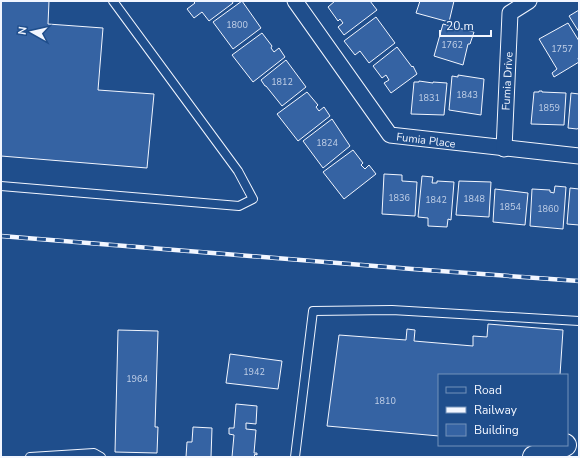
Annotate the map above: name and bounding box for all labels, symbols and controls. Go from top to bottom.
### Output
north arrow [12,12,52,52]
scale bar [440,12,491,38]
text: 20 m [446,18,474,34]
house number: 1800 [226,19,248,31]
text: N [15,26,31,36]
house number: 1762 [441,39,463,51]
house number: 1757 [551,43,573,55]
street label: Fumia Drive [498,51,517,111]
house number: 1812 [271,76,293,88]
house number: 1843 [456,89,478,101]
house number: 1831 [418,92,440,104]
house number: 1859 [538,102,560,114]
street label: Fumia Place [395,129,457,152]
house number: 1824 [316,137,338,149]
house number: 1836 [388,192,410,204]
house number: 1848 [463,193,485,205]
house number: 1842 [425,194,447,206]
house number: 1854 [499,201,521,213]
house number: 1860 [537,203,559,215]
house number: 1942 [243,366,265,378]
house number: 1964 [126,373,148,385]
legend [438,374,568,446]
text: Road [474,382,502,398]
house number: 1810 [374,395,396,407]
text: Railway [474,402,518,418]
text: Building [474,422,519,438]

